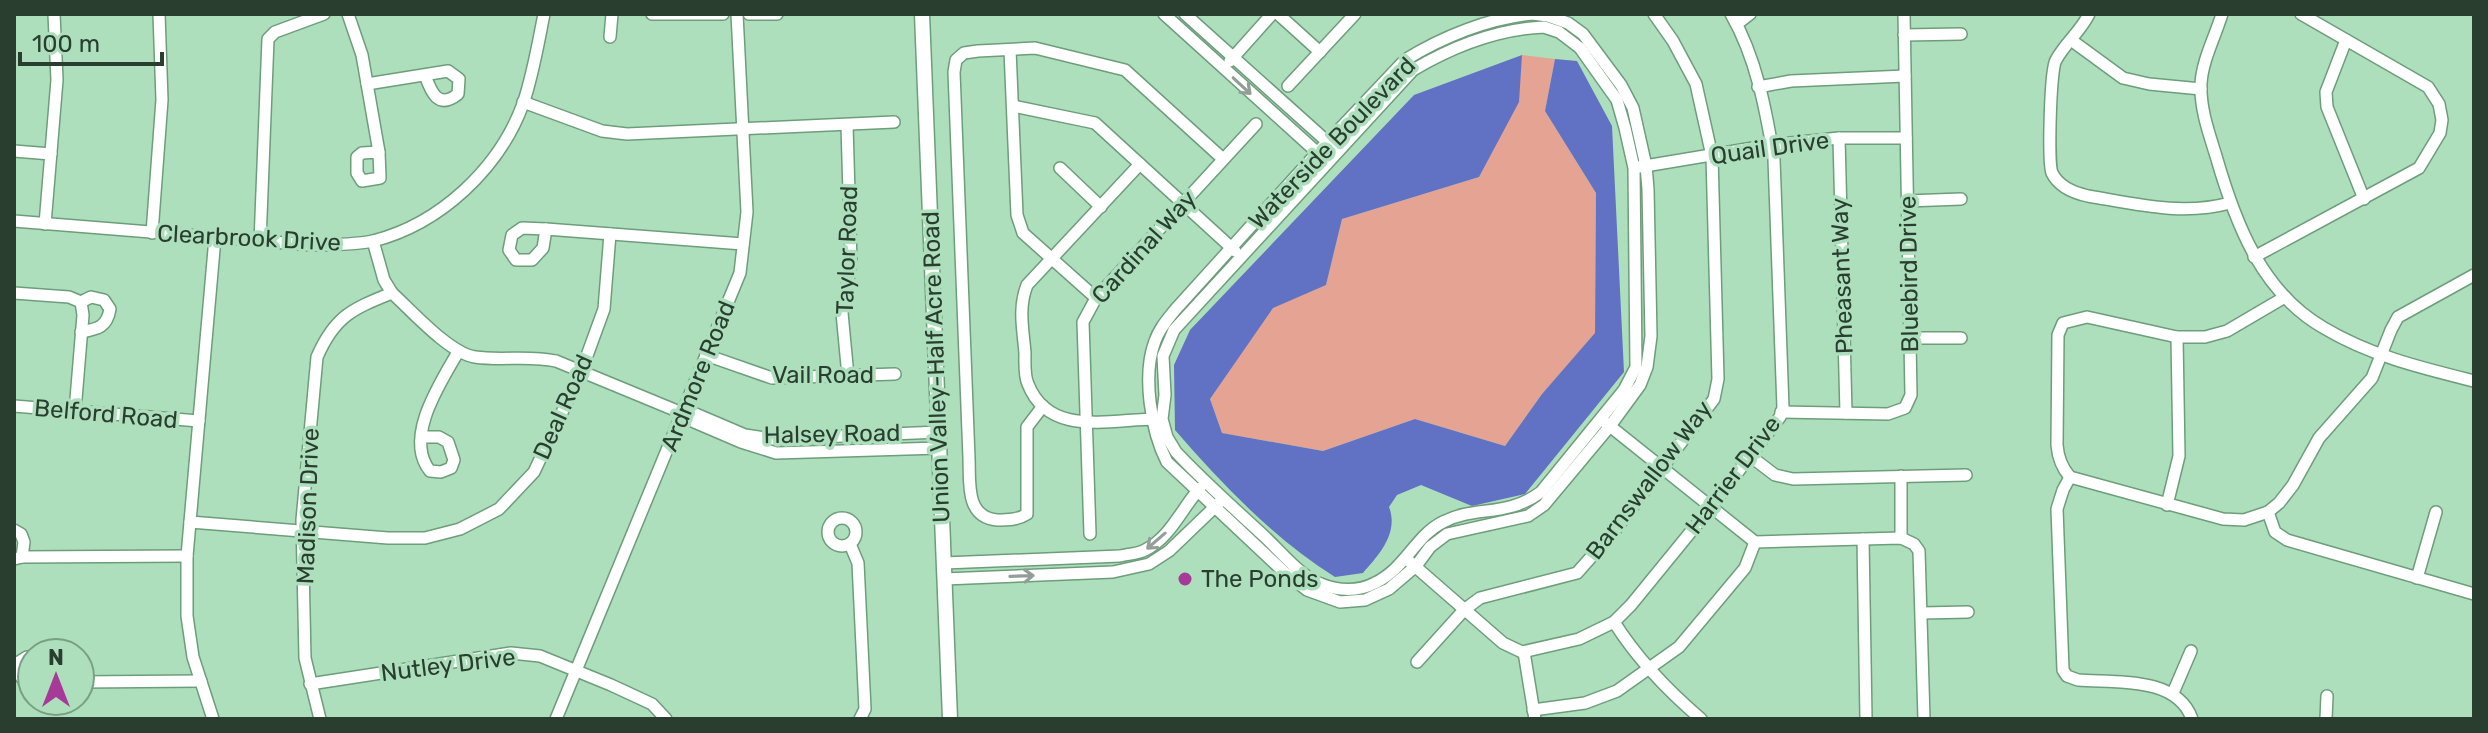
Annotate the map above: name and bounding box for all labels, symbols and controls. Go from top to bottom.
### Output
scale bar [20,16,162,66]
text: 100 m [32,30,100,58]
street label: Waterside Boulevard [1243,51,1421,235]
one-way arrow [1232,76,1252,95]
street label: Quail Drive [1709,126,1831,170]
street label: Taylor Road [831,185,863,315]
street label: Cardinal Way [1086,185,1202,309]
street label: Bluebird Drive [1894,195,1924,353]
street label: Pheasant Way [1825,197,1859,355]
street label: Union Valley-Half Acre Road [917,211,955,523]
street label: Clearbrook Drive [156,219,342,257]
street label: Ardmore Road [655,297,741,455]
street label: Deal Road [527,350,599,464]
street label: Vail Road [772,361,874,389]
street label: Belford Road [33,394,179,434]
street label: Barnswallow Way [1580,395,1718,565]
street label: Harrier Drive [1680,411,1786,539]
street label: Halsey Road [763,419,901,449]
street label: Madison Drive [291,427,325,585]
one-way arrow [1146,532,1166,550]
place label: The Ponds [1201,565,1318,593]
one-way arrow [1008,568,1035,583]
marker: The Ponds [1176,570,1194,588]
north arrow [16,637,96,717]
street label: Nutley Drive [379,643,517,687]
text: N [48,644,64,671]

